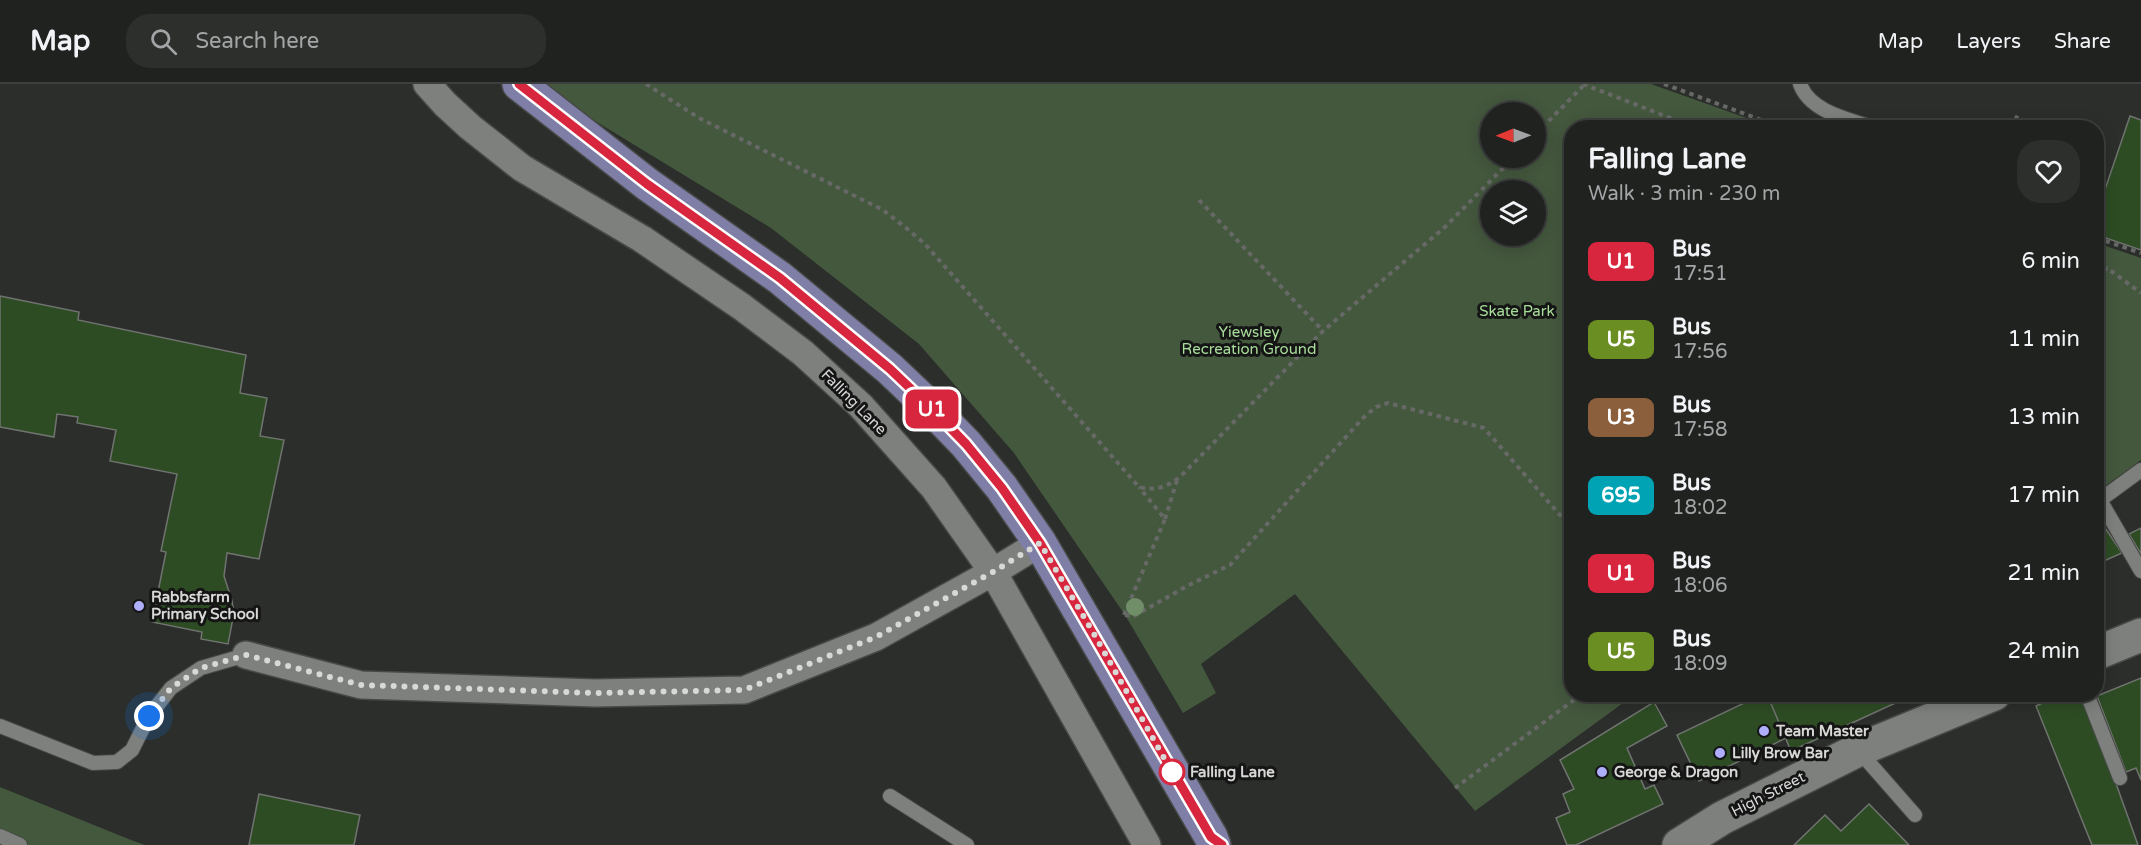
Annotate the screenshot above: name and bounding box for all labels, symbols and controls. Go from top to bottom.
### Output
search box [126,14,546,68]
text: Map [30,24,90,58]
icon: search [147,25,180,58]
text: Search here [195,28,319,54]
text: Map [1878,29,1923,54]
text: Layers [1956,29,2021,54]
text: Share [2054,29,2111,54]
north arrow [1480,102,1546,168]
map controls [1480,102,1546,246]
button: heart [2017,140,2080,203]
text: Falling Lane [1588,142,1746,176]
button: layers [1480,180,1546,246]
text: Walk · 3 min · 230 m [1588,182,1780,206]
text: Bus [1672,236,1711,262]
text: 6 min [2021,248,2080,274]
text: U1 [1606,249,1636,274]
text: 17:51 [1672,262,1727,286]
park label: Skate Park [1479,302,1555,320]
text: Bus [1672,314,1711,340]
park label: Yiewsley Recreation Ground [1182,323,1316,358]
text: 11 min [2008,326,2080,352]
text: U5 [1606,327,1636,352]
text: 17:56 [1672,340,1727,364]
street label: Falling Lane [818,366,890,438]
line badge: U1 [905,390,959,428]
text: Bus [1672,392,1711,418]
text: U1 [917,397,947,422]
text: 13 min [2008,404,2080,430]
text: U3 [1606,405,1636,430]
text: 17:58 [1672,418,1727,442]
text: Bus [1672,470,1711,496]
text: 17 min [2008,482,2080,508]
text: 695 [1601,483,1641,508]
text: 18:02 [1672,496,1727,520]
text: Bus [1672,548,1711,574]
text: 21 min [2008,560,2080,586]
text: U1 [1606,561,1636,586]
text: 18:06 [1672,574,1727,598]
place label: Rabbsfarm Primary School [151,588,259,624]
marker: Rabbsfarm Primary School [132,599,146,613]
text: Bus [1672,626,1711,652]
text: 24 min [2008,638,2080,664]
text: U5 [1606,639,1636,664]
text: 18:09 [1672,652,1727,676]
your location [134,701,164,731]
place label: Team Master [1775,722,1869,740]
marker: Team Master [1757,724,1771,738]
place label: Lilly Brow Bar [1732,744,1829,763]
marker: Lilly Brow Bar [1713,746,1727,760]
marker: Falling Lane [1159,759,1185,785]
place label: Falling Lane [1190,763,1275,782]
place label: George & Dragon [1614,763,1738,782]
marker: George & Dragon [1595,765,1609,779]
street label: High Street [1728,768,1808,820]

